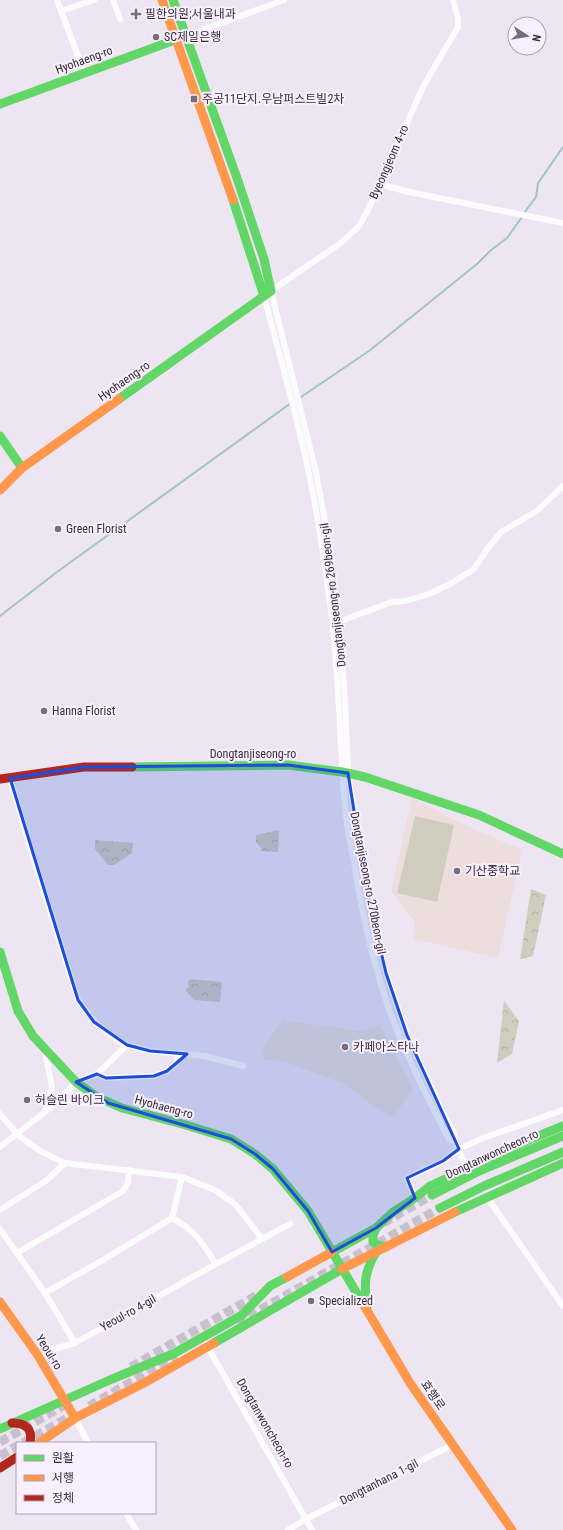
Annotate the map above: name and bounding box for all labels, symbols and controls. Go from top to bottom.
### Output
place label: 필한의원;서울내과 [145,7,236,21]
marker: 필한의원;서울내과 [130,8,142,20]
north arrow [507,16,547,56]
place label: SC제일은행 [164,30,221,44]
marker: SC제일은행 [151,32,161,42]
text: N [529,33,543,43]
street label: Hyohaeng-ro [54,43,114,77]
place label: 주공11단지.우남퍼스트빌2차 [202,92,344,106]
marker: 주공11단지.우남퍼스트빌2차 [189,94,199,104]
street label: Byeongjeom 4-ro [366,123,412,201]
street label: Hyohaeng-ro [95,358,153,404]
place label: Green Florist [66,522,127,536]
street label: Dongtanjiseong-ro 269beon-gil [317,522,349,668]
marker: Green Florist [53,524,63,534]
place label: Hanna Florist [52,704,116,718]
marker: Hanna Florist [39,706,49,716]
street label: Dongtanjiseong-ro [210,747,296,761]
street label: Dongtanjiseong-ro 270beon-gil [347,811,389,955]
place label: 기산중학교 [465,864,520,878]
marker: 기산중학교 [452,866,462,876]
place label: 카페아스타나 [353,1040,419,1054]
marker: 카페아스타나 [340,1042,350,1052]
street label: Hyohaeng-ro [133,1092,195,1122]
place label: 허슬린 바이크 [35,1093,104,1107]
marker: 허슬린 바이크 [22,1095,32,1105]
street label: Dongtanwoncheon-ro [443,1126,541,1182]
street label: Yeoul-ro 4-gil [98,1292,158,1334]
place label: Specialized [319,1294,373,1308]
marker: Specialized [306,1296,316,1306]
street label: Yeoul-ro [33,1332,65,1372]
street label: Dongtanwoncheon-ro [234,1376,296,1470]
street label: 효행로 [418,1377,448,1413]
legend [16,1442,156,1514]
text: 원활 [52,1451,74,1465]
street label: Dongtanhana 1-gil [338,1456,420,1508]
text: 서행 [52,1471,74,1485]
text: 정체 [52,1491,74,1505]

